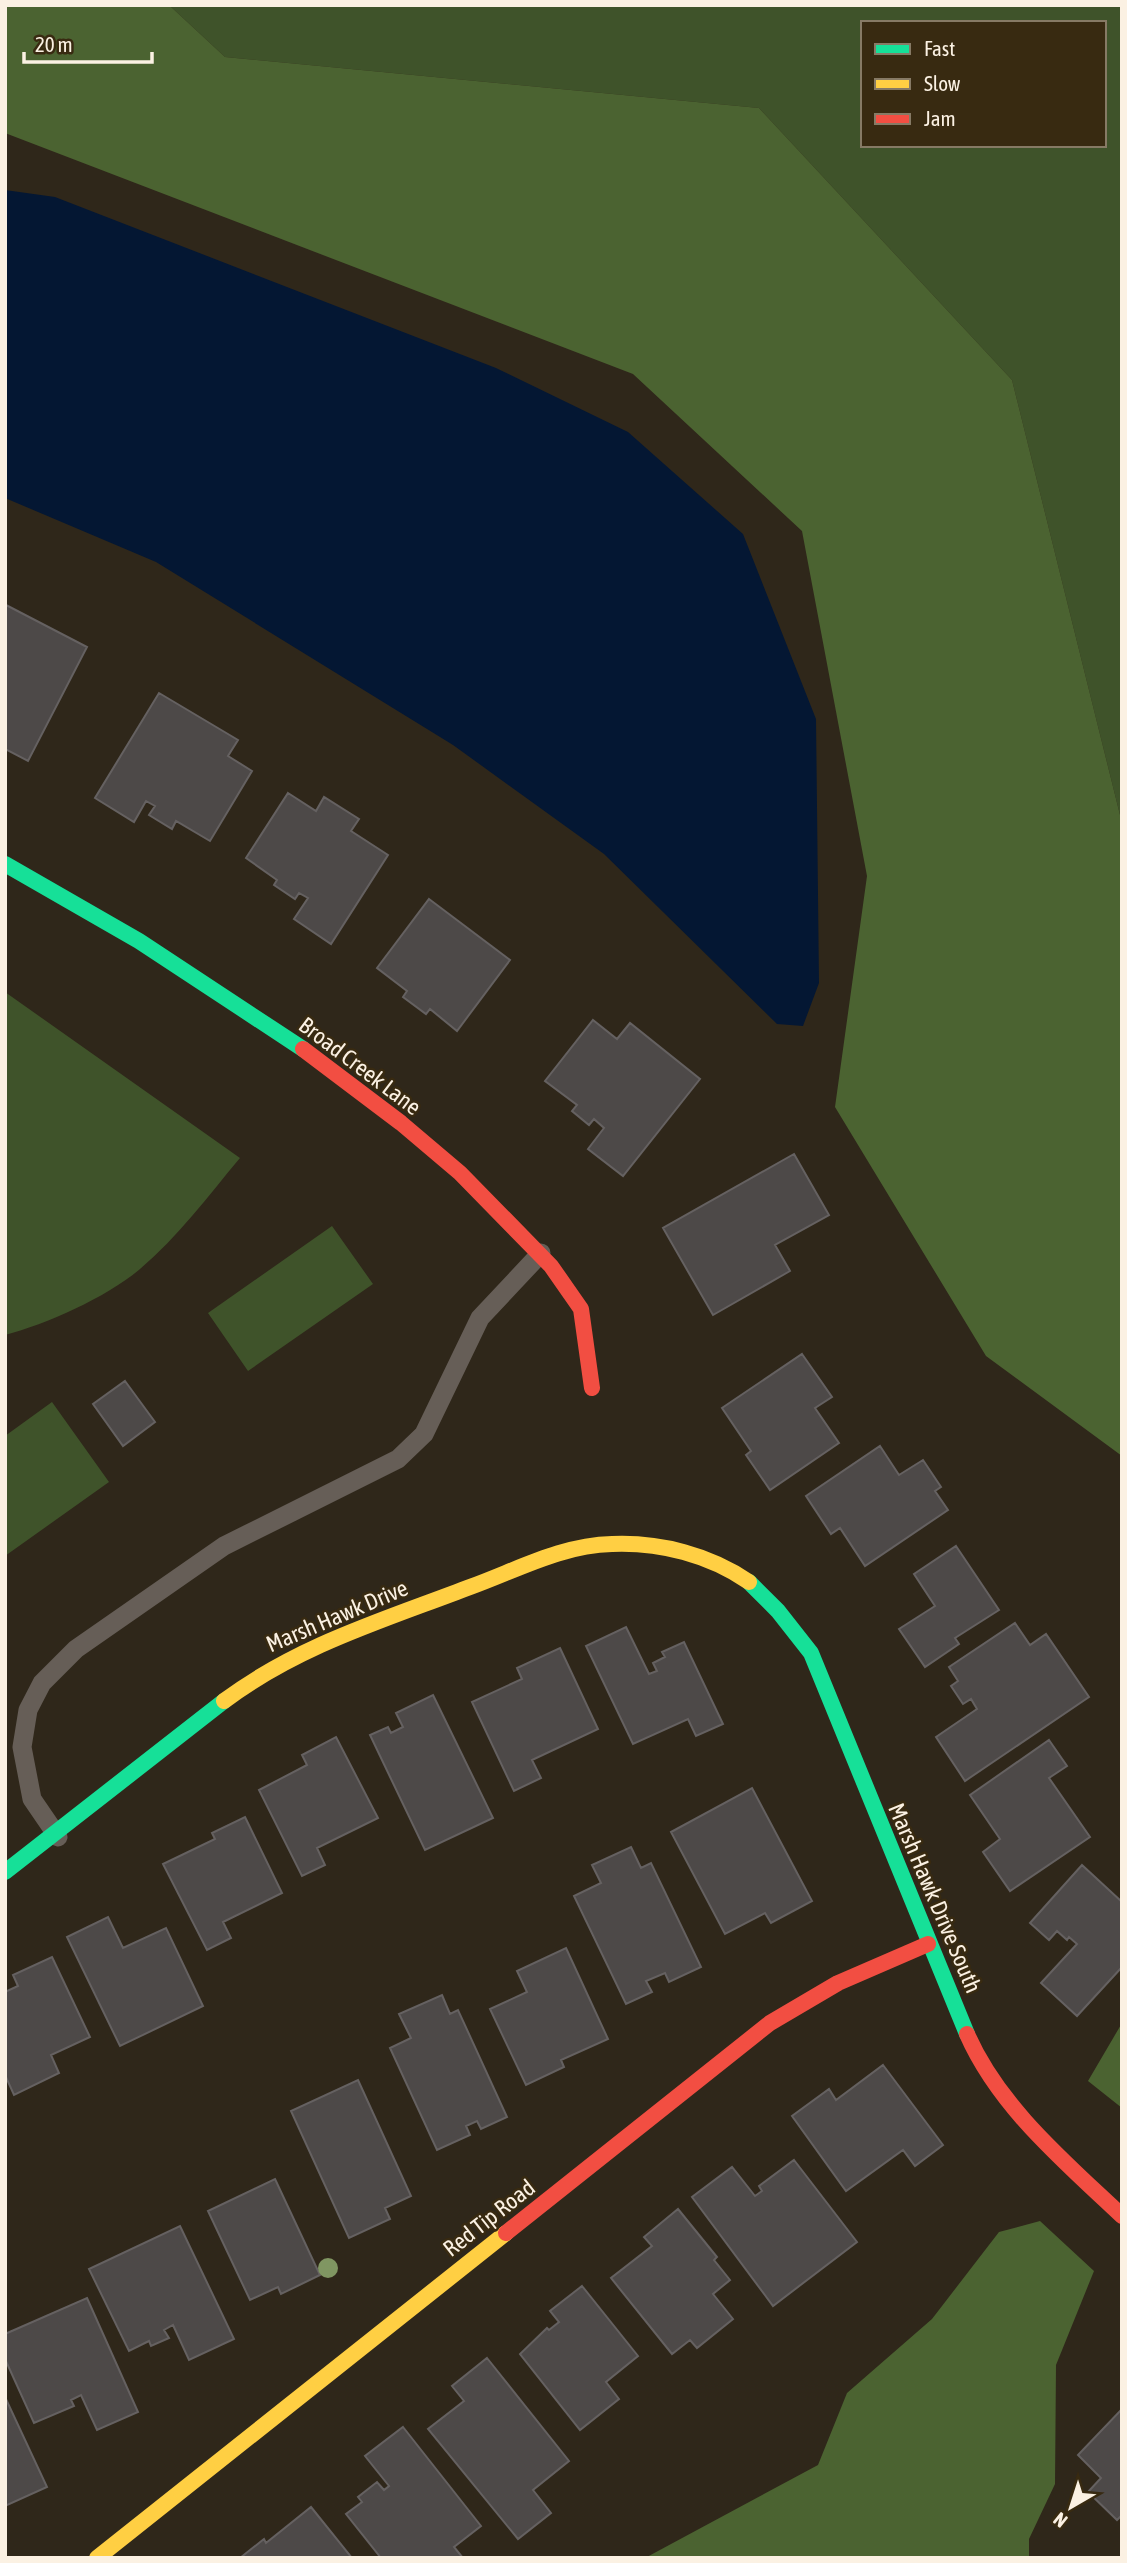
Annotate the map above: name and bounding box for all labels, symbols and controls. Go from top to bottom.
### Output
scale bar [24,21,152,65]
legend [861,21,1106,147]
text: 20 m [35,32,73,56]
text: Fast [924,36,955,60]
text: Slow [924,71,961,95]
text: Jam [924,106,956,130]
street label: Broad Creek Lane [294,1012,426,1120]
street label: Marsh Hawk Drive [262,1575,412,1657]
street label: Marsh Hawk Drive South [883,1799,987,1997]
street label: Red Tip Road [438,2174,540,2262]
north arrow [1036,2472,1106,2542]
text: N [1049,2508,1072,2532]

